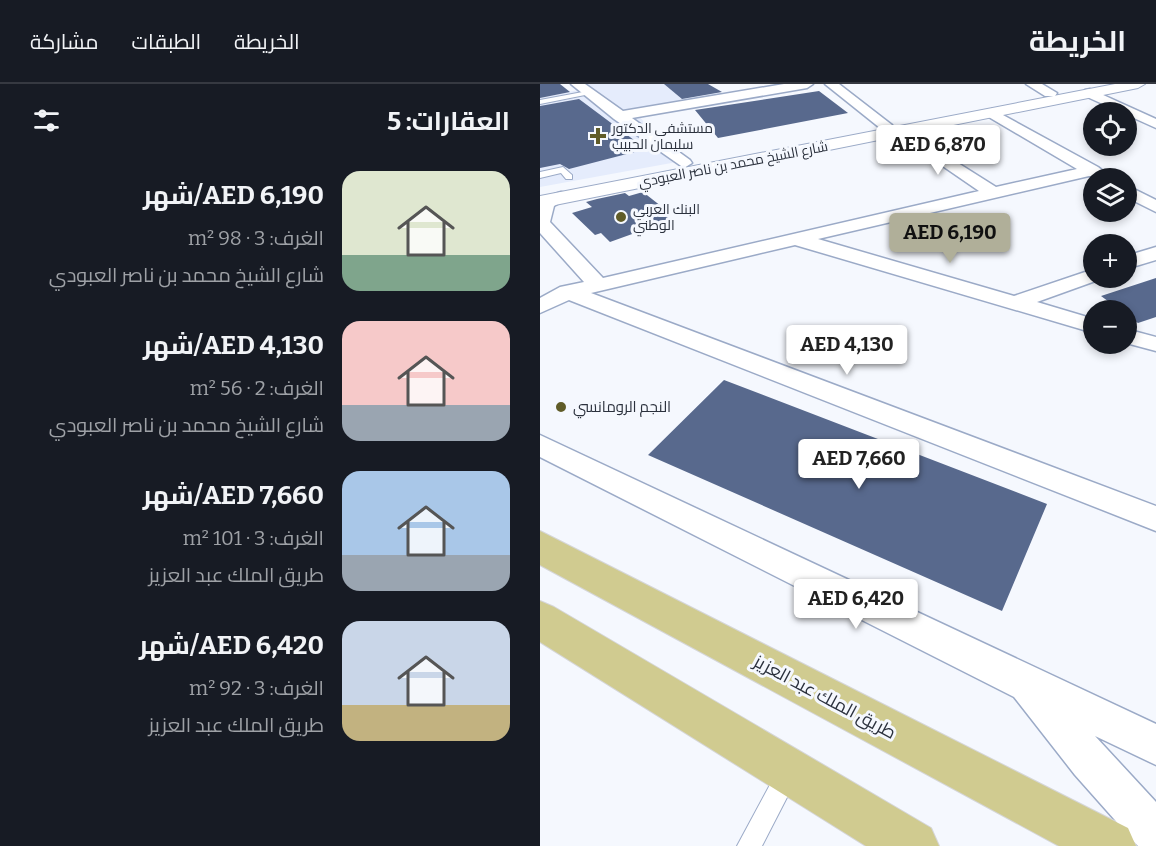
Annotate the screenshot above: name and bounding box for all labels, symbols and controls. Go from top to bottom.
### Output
text: الخريطة [1029,25,1126,58]
text: مشاركة [30,29,99,55]
text: الطبقات [132,29,201,55]
text: الخريطة [234,29,300,55]
map controls [1083,102,1137,354]
button: locate [1083,102,1137,156]
icon: filters [30,104,63,137]
text: العقارات: 5 [387,106,510,137]
place label: مستشفى الدكتور سليمان الحبيب [611,120,713,153]
pin: AED 6,870 [869,125,1007,176]
marker: مستشفى الدكتور سليمان الحبيب [589,127,607,145]
text: AED 6,870 [890,132,986,156]
street label: شارع الشيخ محمد بن ناصر العبودي [637,138,830,194]
button: layers [1083,168,1137,222]
text: AED 6,190/شهر [143,180,324,211]
icon: home [390,195,462,267]
place label: البنك العربي الوطني [633,201,700,237]
marker: البنك العربي الوطني [614,210,628,224]
pin: AED 6,190 [881,213,1019,264]
text: AED 6,190 [903,220,997,244]
text: الغرف: 3 · 98 m² [188,226,324,250]
button: + [1083,234,1137,288]
text: شارع الشيخ محمد بن ناصر العبودي [49,263,324,287]
button: − [1083,300,1137,354]
pin: AED 4,130 [778,325,916,376]
text: AED 4,130/شهر [143,330,324,361]
text: AED 4,130 [800,332,894,356]
icon: home [390,345,462,417]
text: الغرف: 2 · 56 m² [190,376,324,400]
place label: النجم الرومانسي [573,398,671,419]
marker: النجم الرومانسي [554,400,568,414]
text: شارع الشيخ محمد بن ناصر العبودي [49,413,324,437]
pin: AED 7,660 [790,439,928,490]
text: AED 7,660 [812,446,906,470]
text: AED 7,660/شهر [143,480,324,511]
icon: home [390,495,462,567]
text: الغرف: 3 · 101 m² [183,526,324,550]
text: طريق الملك عبد العزيز [148,563,324,587]
pin: AED 6,420 [787,579,925,630]
text: AED 6,420 [808,586,904,610]
text: AED 6,420/شهر [139,630,324,661]
icon: home [390,645,462,717]
street label: طريق الملك عبد العزيز [749,650,900,745]
text: الغرف: 3 · 92 m² [189,676,324,700]
text: طريق الملك عبد العزيز [148,713,324,737]

